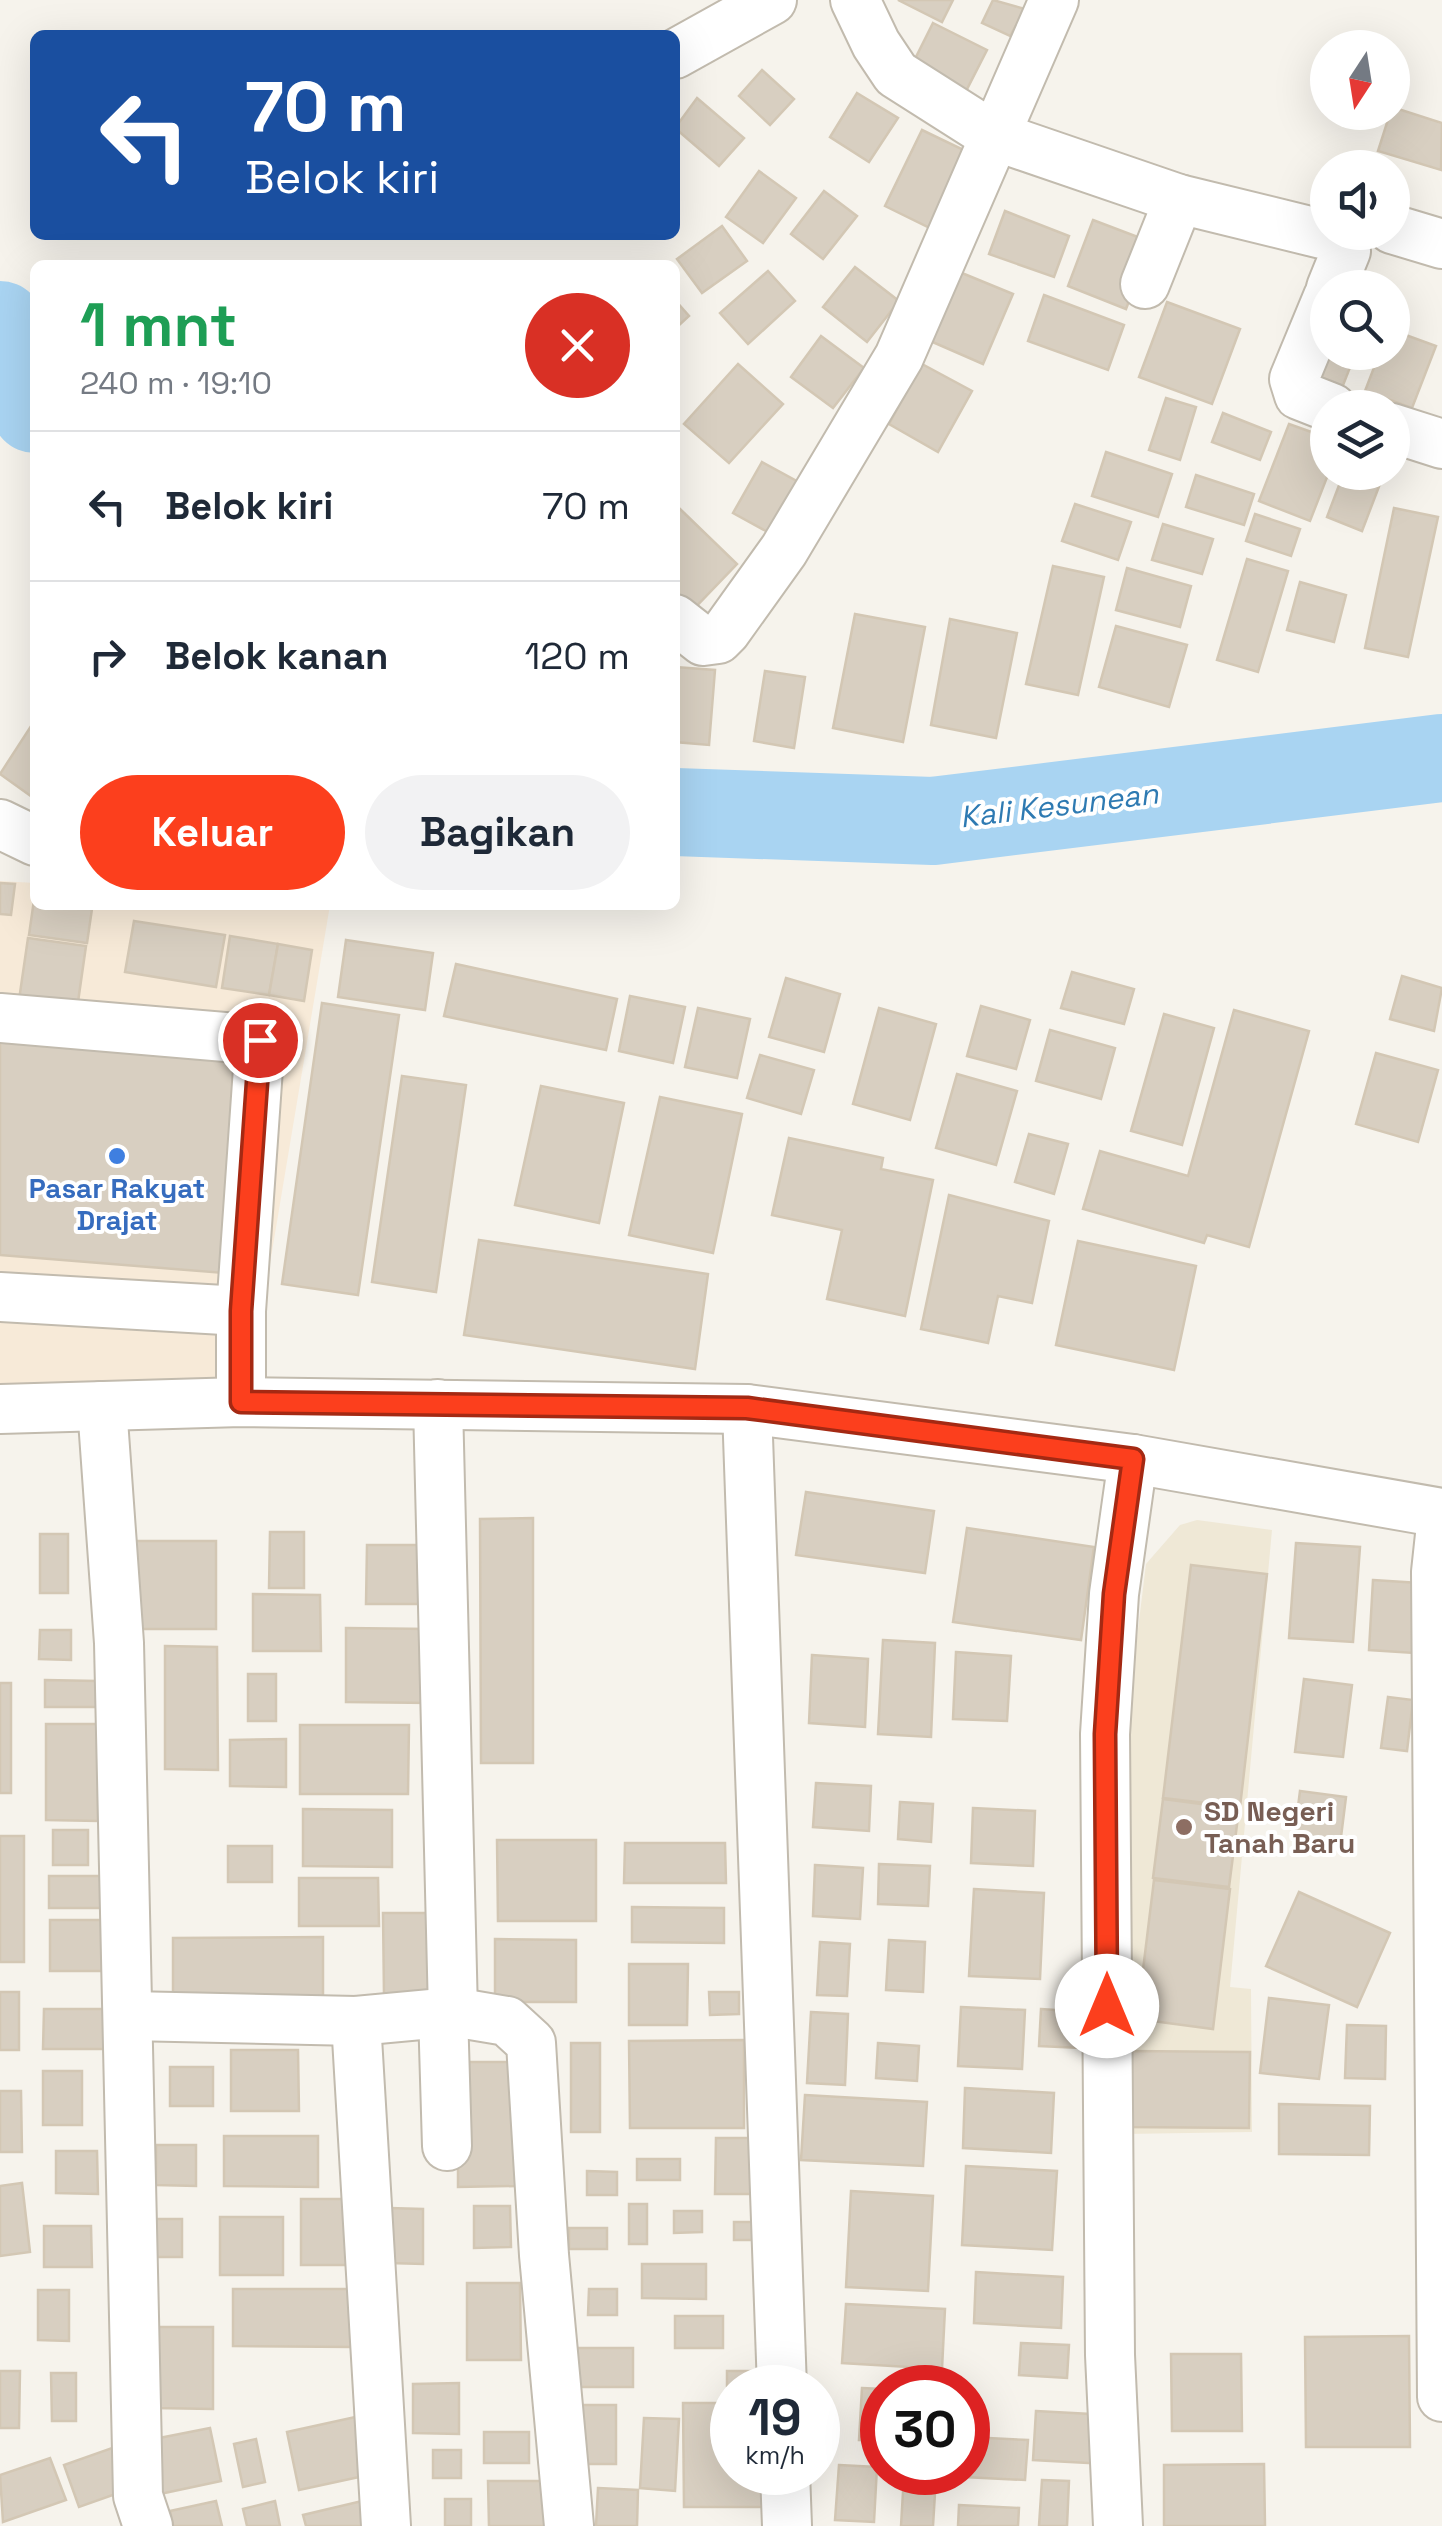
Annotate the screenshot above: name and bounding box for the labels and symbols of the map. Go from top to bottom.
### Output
north arrow [1310,30,1410,130]
water label: Kali Kesunean [958,773,1161,837]
pin [218,998,303,1083]
marker: Pasar Rakyat Drajat [106,1145,128,1167]
place label: Pasar Rakyat Drajat [29,1170,205,1238]
place label: SD Negeri Tanah Baru [1204,1793,1355,1861]
marker: SD Negeri Tanah Baru [1173,1816,1195,1838]
position arrow [1055,1954,1159,2058]
speed limit sign: 30 [860,2365,990,2495]

